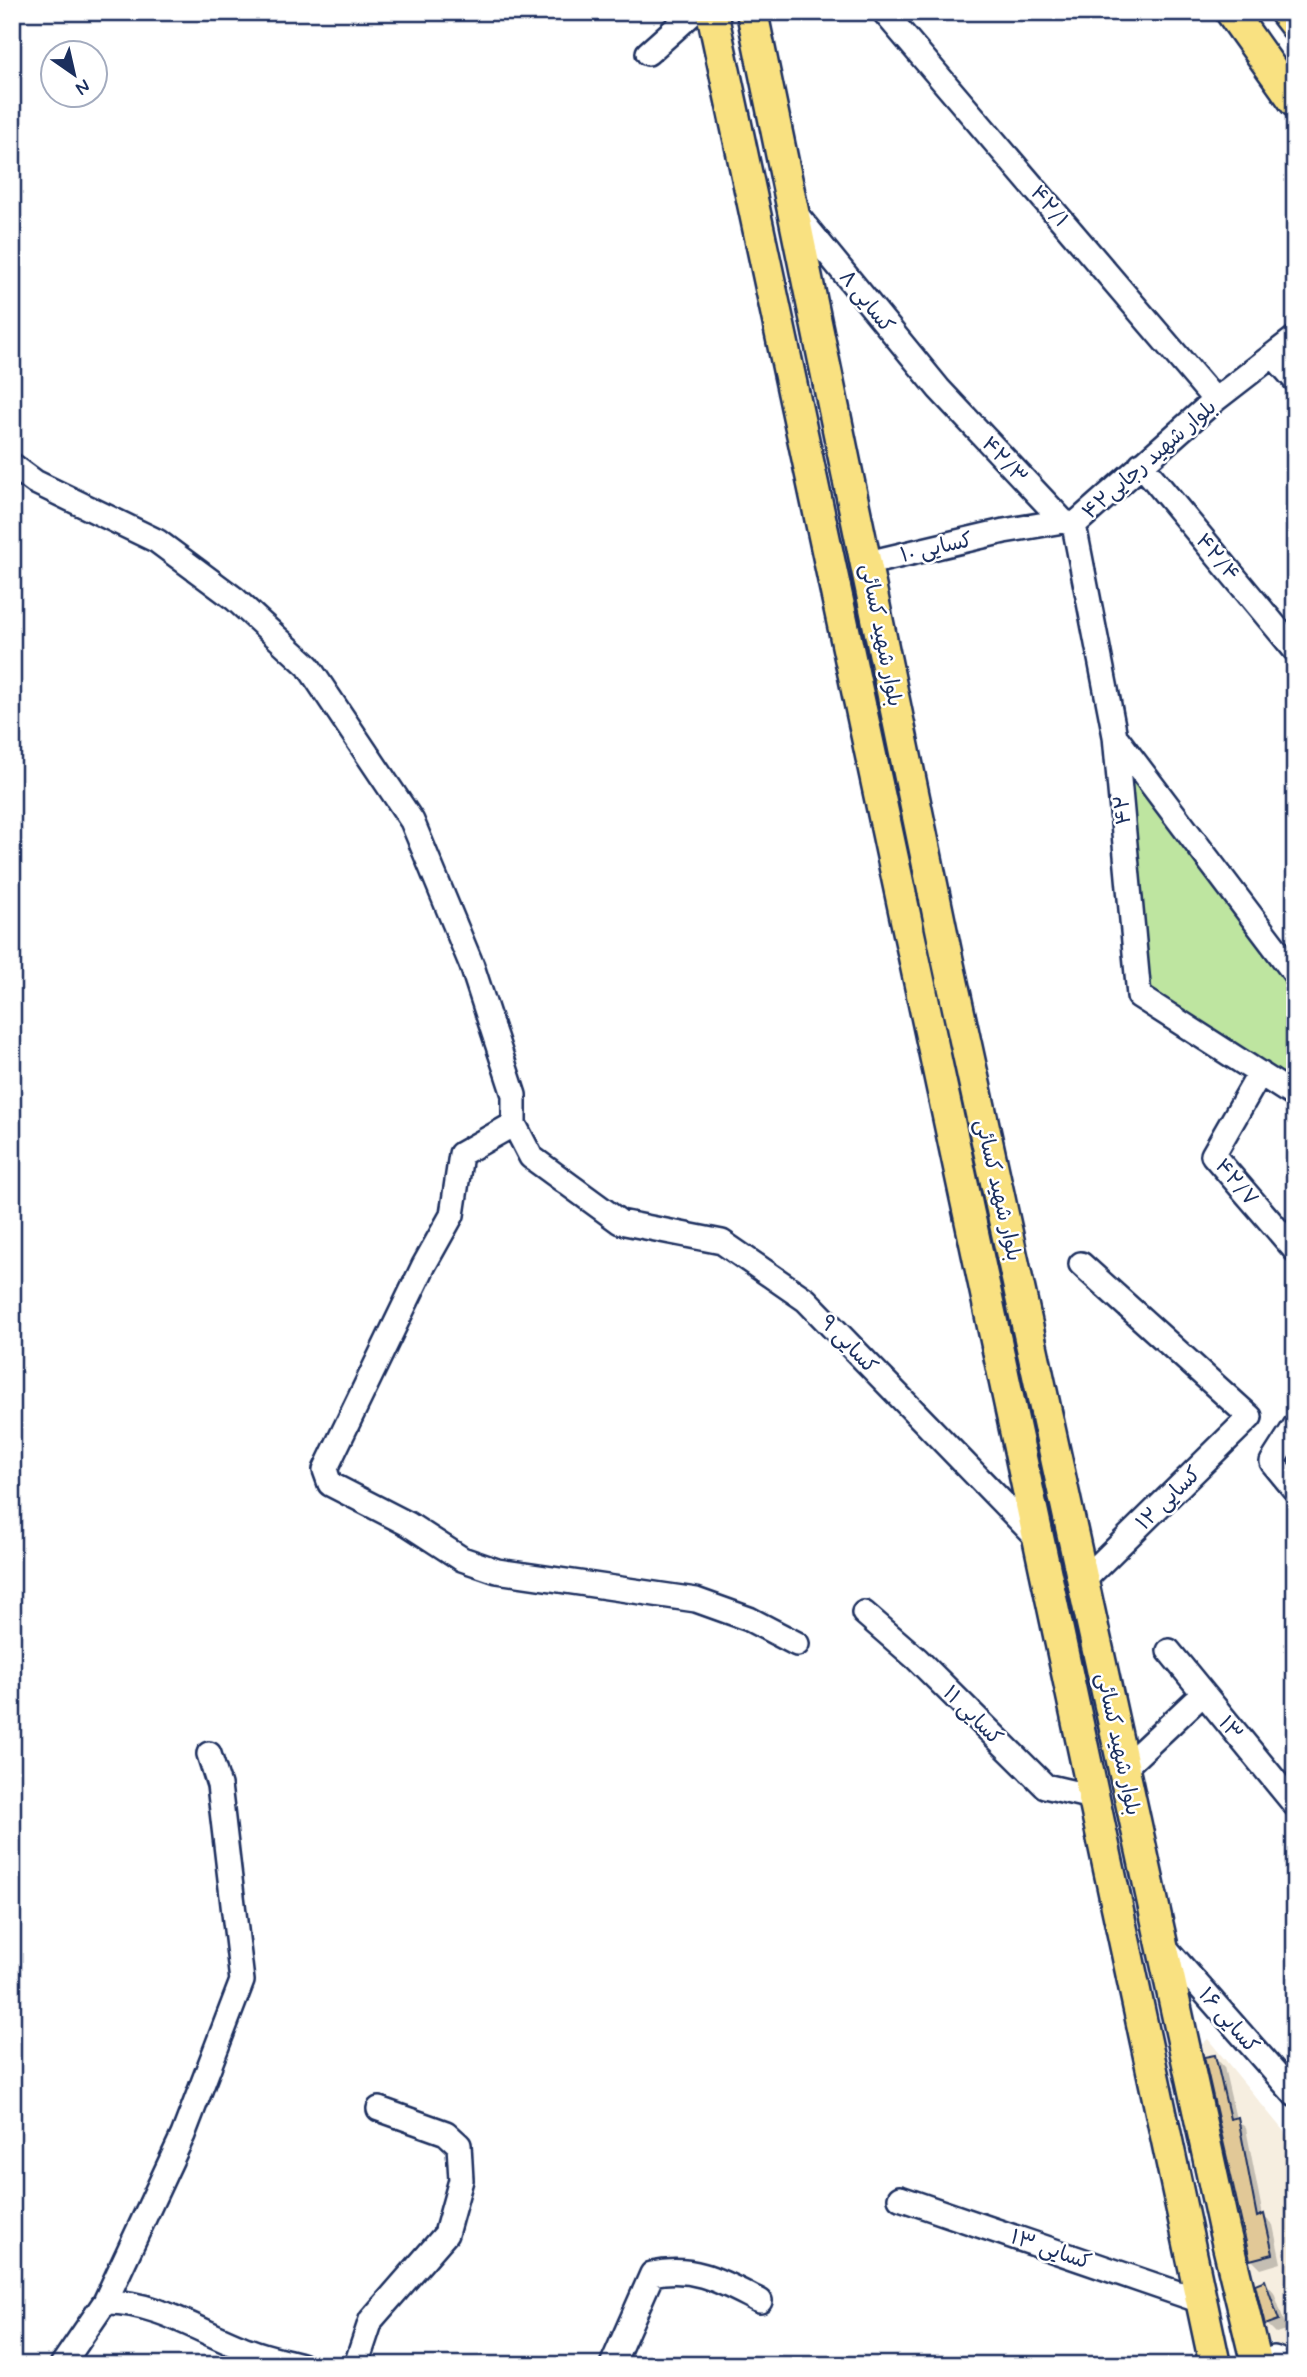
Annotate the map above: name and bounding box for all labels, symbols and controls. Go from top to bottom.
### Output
north arrow [38,38,108,108]
text: N [70,73,95,101]
street label: ۴۲/۱ [1023,180,1075,234]
street label: ۸ کسایی [832,264,900,339]
street label: بلوار شهید رجایی۴۲ [1076,394,1223,526]
street label: ۴۲/۳ [975,431,1034,491]
street label: ۱۰ کسایی [897,526,975,570]
street label: ۴۲/۴ [1189,528,1246,588]
street label: بلوار شهید کسائی [853,561,909,709]
street label: ۴۲ [1108,794,1138,826]
street label: بلوار شهید کسائی [968,1116,1028,1264]
street label: ۴۲/۷ [1208,1153,1264,1212]
street label: ۹ کسایی [813,1309,883,1380]
street label: ۱۲ کسایی [1130,1461,1207,1537]
street label: بلوار شهید کسائی [1089,1670,1147,1818]
street label: ۱۱ کسایی [936,1680,1008,1752]
street label: ۱۳ [1212,1710,1249,1747]
street label: ۱۶ کسایی [1192,1982,1265,2060]
street label: ۱۳ کسایی [1007,2223,1095,2277]

